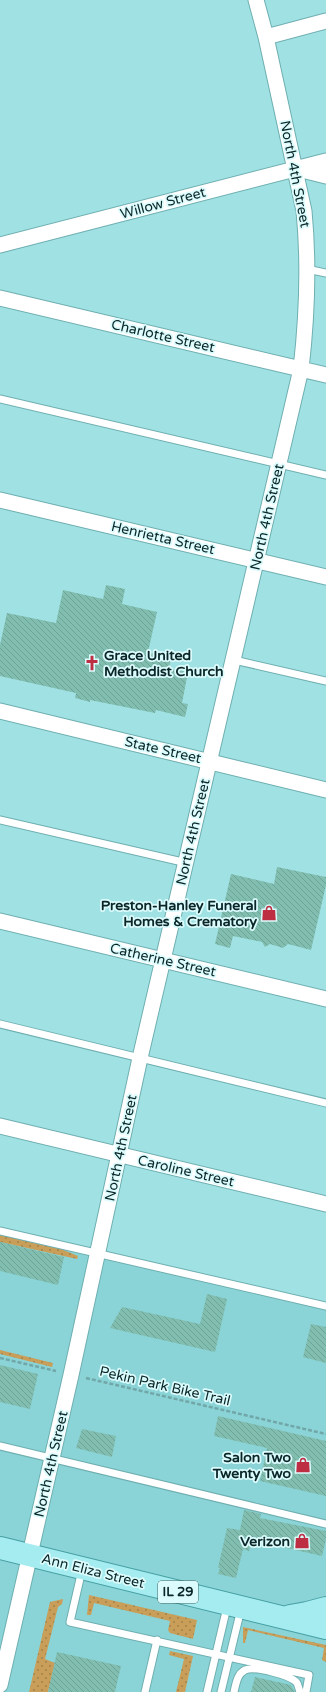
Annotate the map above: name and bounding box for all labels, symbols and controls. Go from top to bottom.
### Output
street label: North 4th Street [276,119,314,230]
street label: Willow Street [118,183,208,223]
street label: Charlotte Street [110,316,217,356]
street label: North 4th Street [246,461,288,572]
street label: Henrietta Street [110,518,217,558]
place label: Grace United Methodist Church [104,647,223,680]
church icon: Grace United Methodist Church [83,654,101,672]
street label: State Street [123,733,204,767]
street label: North 4th Street [172,776,214,887]
place label: Preston-Hanley Funeral Homes & Crematory [101,897,257,930]
shop icon: Preston-Hanley Funeral Homes & Crematory [260,904,278,922]
street label: Catherine Street [108,940,218,981]
street label: North 4th Street [101,1092,141,1203]
street label: Caroline Street [136,1152,236,1190]
street label: Pekin Park Bike Trail [98,1363,232,1409]
street label: North 4th Street [30,1408,72,1519]
place label: Salon Two Twenty Two [212,1449,291,1482]
shop icon: Salon Two Twenty Two [294,1456,312,1474]
shop icon: Verizon [293,1532,311,1550]
place label: Verizon [240,1533,290,1550]
street label: Ann Eliza Street [40,1550,147,1592]
road number: IL 29 [158,1581,198,1603]

